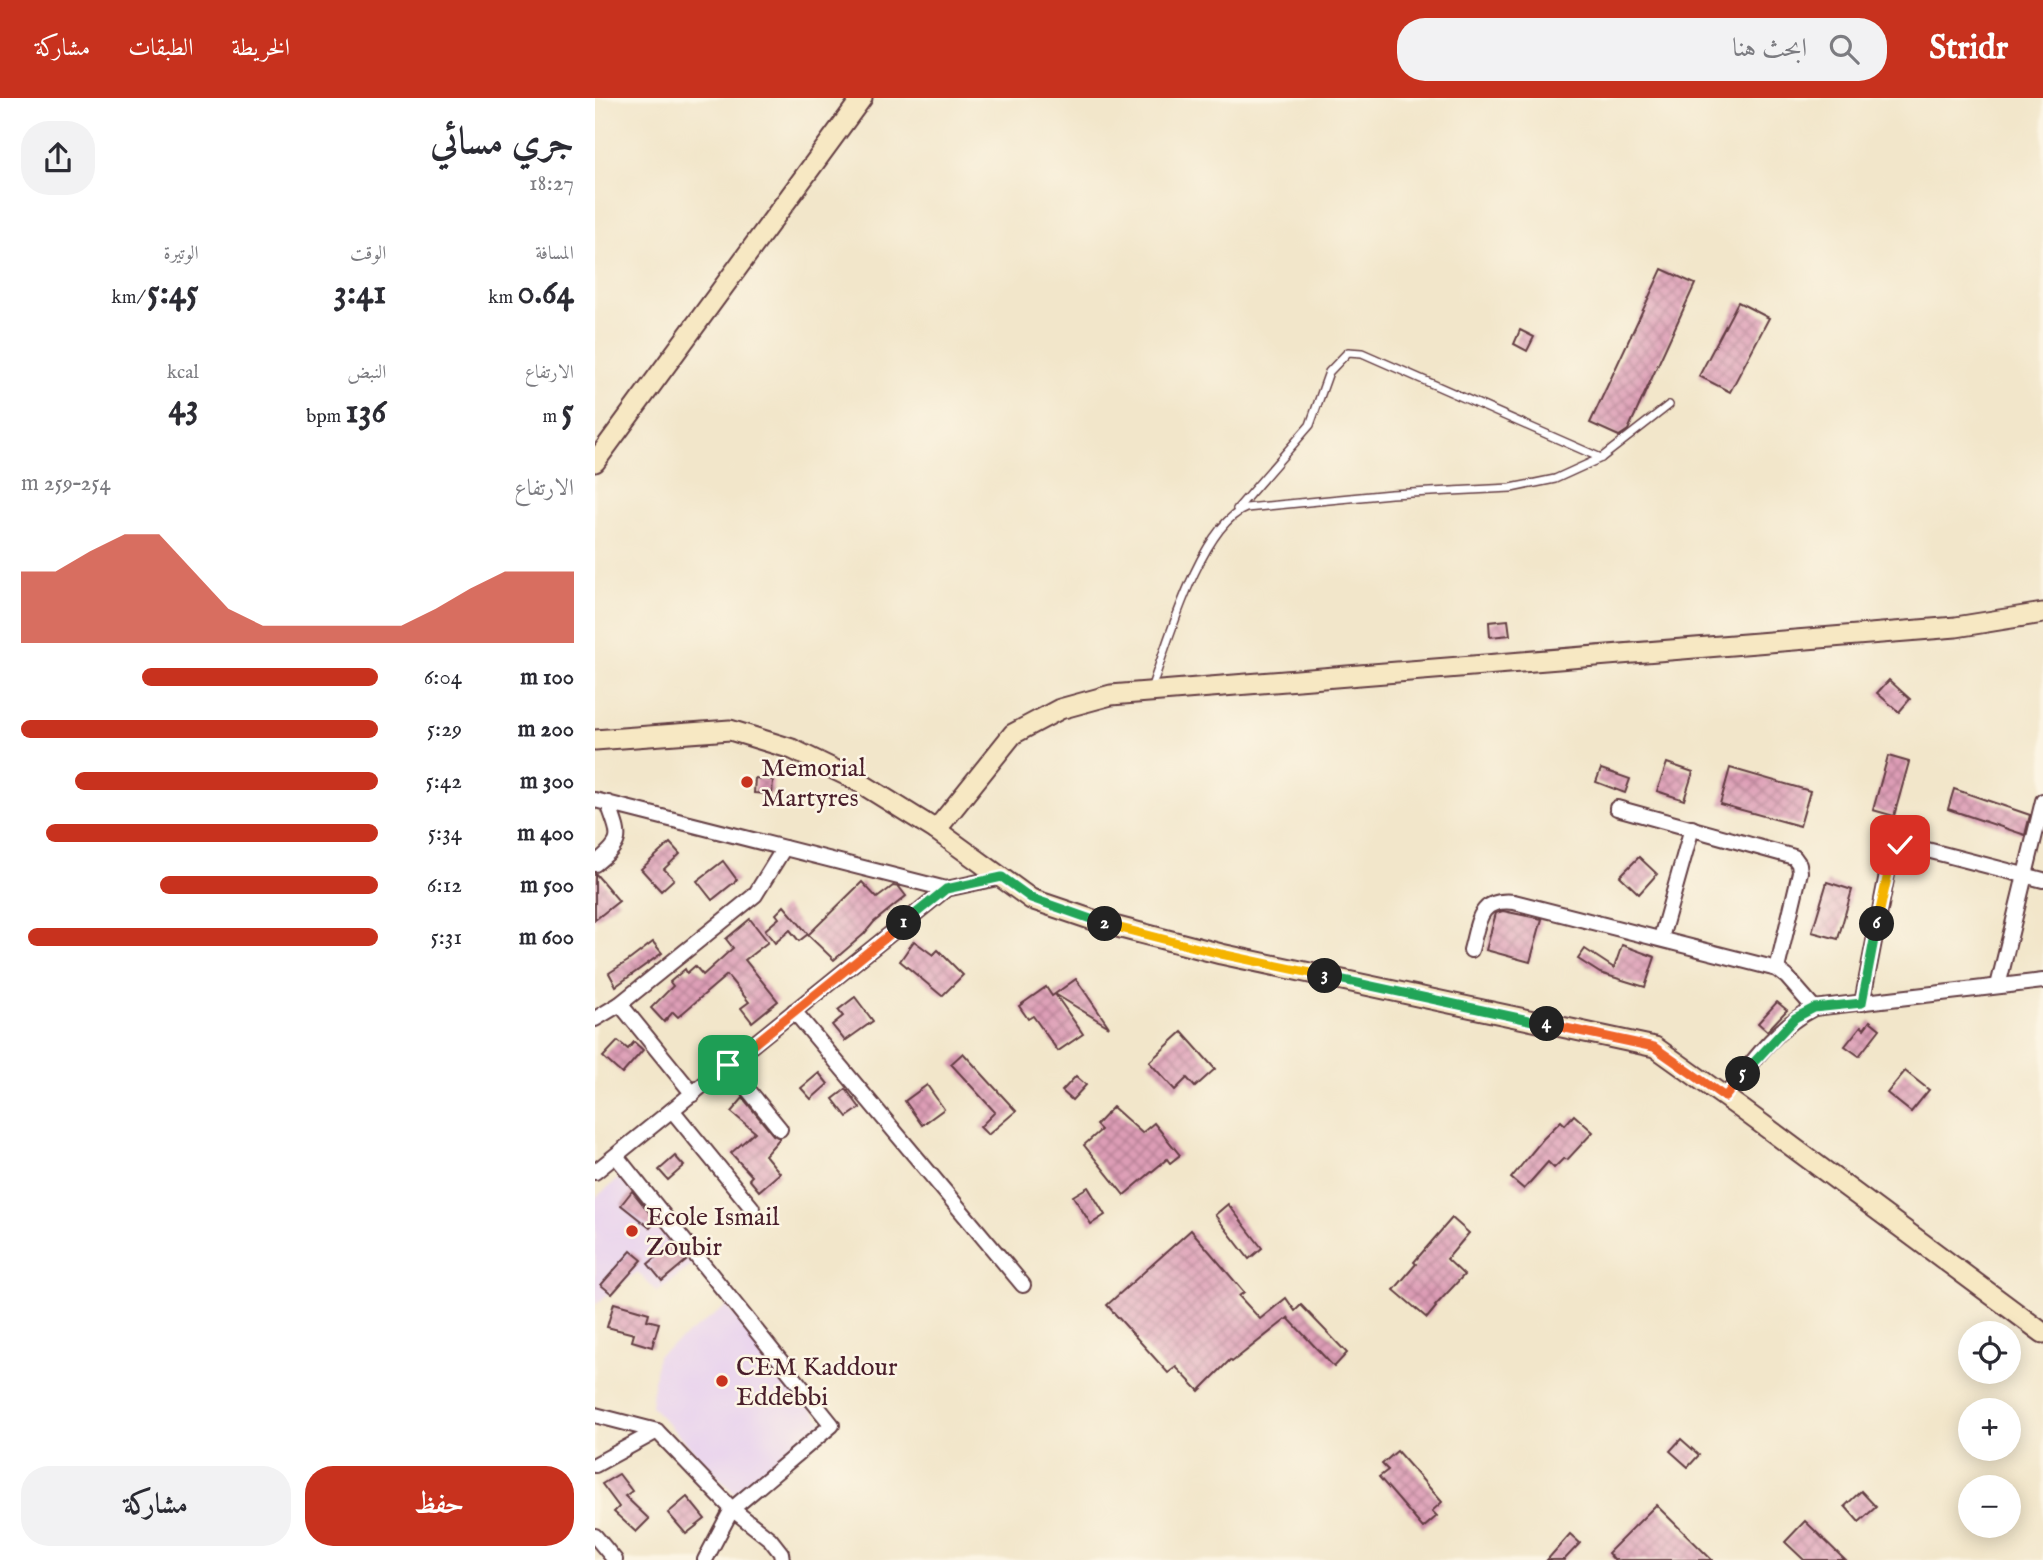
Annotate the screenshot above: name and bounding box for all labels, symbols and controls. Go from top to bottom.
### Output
search box [1397,18,1887,81]
text: Stridr [1929,28,2008,70]
icon: search [1825,30,1863,68]
text: ابحث هنا [1732,32,1807,65]
text: مشاركة [35,33,90,64]
text: الطبقات [128,33,194,64]
text: الخريطة [232,33,290,64]
text: جري مسائي [430,119,574,167]
button: share [21,121,95,195]
text: 18:27 [529,169,574,198]
text: الوتيرة [164,242,199,266]
text: الوقت [350,242,386,266]
text: المسافة [535,242,574,266]
text: 5:45 [147,271,199,316]
text: 3:41 [334,271,386,316]
text: 0.64 [517,271,574,316]
text: /km [112,286,147,310]
text: km [488,286,517,310]
text: kcal [167,361,199,385]
text: النبض [347,361,386,385]
text: الارتفاع [525,361,574,385]
text: 43 [168,385,199,430]
text: 136 [345,390,386,435]
text: 5 [561,390,574,435]
text: bpm [306,405,345,429]
text: m [542,405,561,429]
text: 254–259 m [21,469,111,498]
text: الارتفاع [514,474,574,503]
text: 6:04 [424,663,462,692]
text: 100 m [520,663,574,692]
text: 5:29 [427,715,462,744]
text: 200 m [518,715,574,744]
place label: Memorial Martyres [761,752,867,815]
text: 5:42 [426,767,462,796]
text: 300 m [520,767,574,796]
marker: Memorial Martyres [739,774,755,790]
pin [1870,815,1930,875]
text: 5:34 [428,819,462,848]
text: 400 m [517,819,574,848]
icon: check [1881,826,1919,864]
text: 6:12 [427,871,462,900]
text: 500 m [520,871,574,900]
pin: 1 [887,906,921,940]
pin: 2 [1087,906,1123,942]
pin: 6 [1859,906,1895,942]
text: 1 [900,910,907,934]
text: 2 [1100,911,1109,935]
text: 6 [1872,911,1881,935]
text: 5:31 [430,923,462,952]
text: 600 m [519,923,574,952]
pin: 3 [1307,958,1343,994]
text: 3 [1321,963,1328,987]
pin: 4 [1529,1006,1565,1042]
text: 4 [1542,1011,1551,1035]
pin [698,1035,758,1095]
icon: arrive [709,1046,747,1084]
pin: 5 [1725,1056,1761,1091]
text: 5 [1739,1061,1746,1085]
place label: Ecole Ismail Zoubir [646,1201,780,1264]
marker: Ecole Ismail Zoubir [624,1223,640,1239]
map controls [1958,1321,2021,1538]
button: locate [1958,1321,2021,1384]
place label: CEM Kaddour Eddebbi [736,1351,898,1414]
marker: CEM Kaddour Eddebbi [714,1373,730,1389]
button: + [1958,1398,2021,1461]
button: مشاركة [21,1466,291,1546]
button: حفظ [305,1466,574,1546]
button: − [1958,1475,2021,1538]

